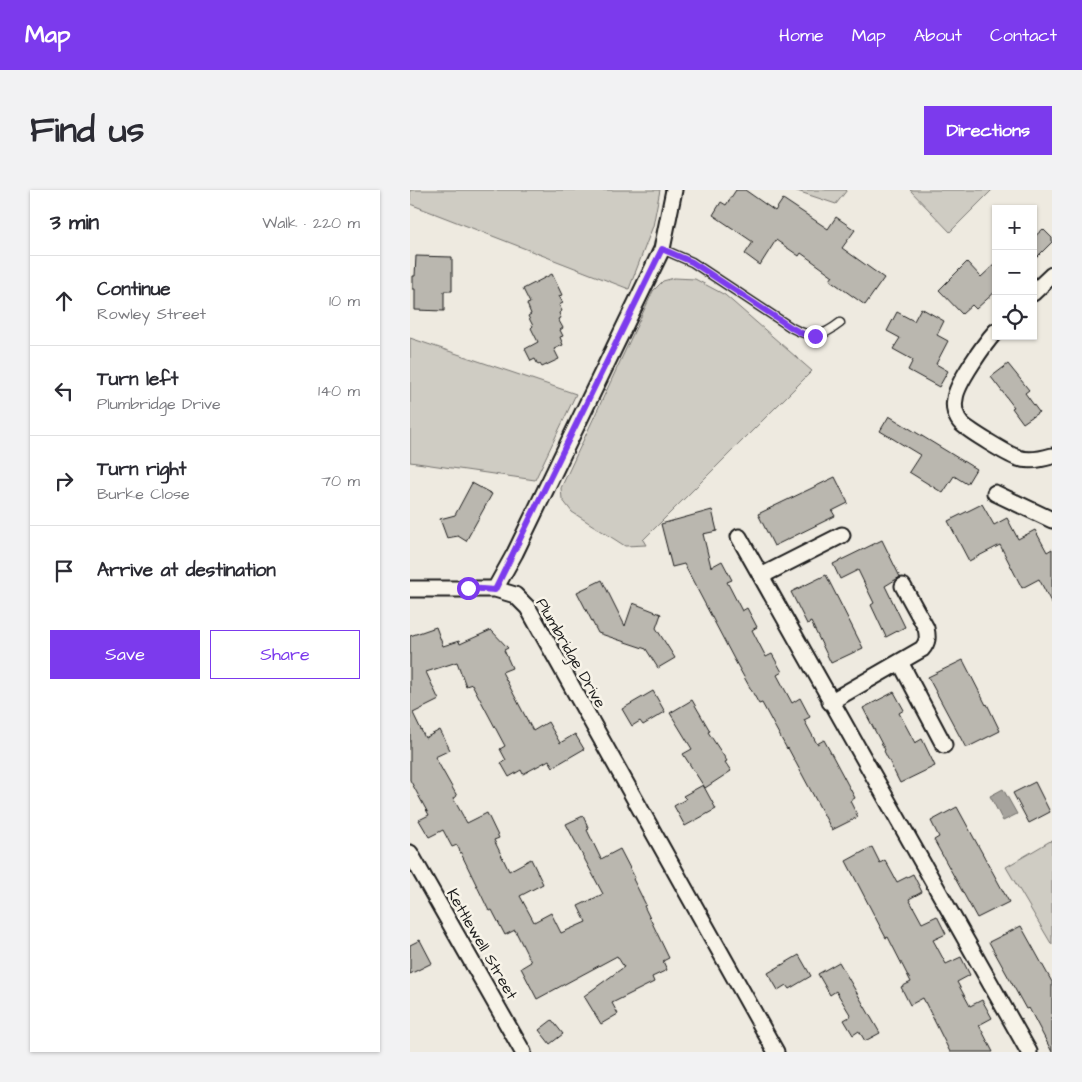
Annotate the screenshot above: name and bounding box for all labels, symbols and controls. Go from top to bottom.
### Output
text: Map [25,18,70,52]
text: Home [779,23,824,48]
text: Map [852,23,886,48]
text: About [914,23,962,48]
text: Contact [990,23,1057,48]
text: Find us [30,106,144,155]
button: Directions [924,106,1052,155]
map controls [992,205,1037,340]
button: + [992,205,1037,250]
text: 3 min [50,208,99,237]
text: Walk · 220 m [262,212,360,234]
button: − [992,250,1037,295]
text: Continue [97,276,171,303]
icon: ahead [50,287,78,315]
text: 10 m [329,290,360,312]
button: locate [992,295,1037,340]
text: Rowley Street [97,303,206,325]
route end [804,325,827,348]
text: Turn left [97,366,178,393]
icon: left [50,377,78,405]
text: 140 m [318,380,360,402]
text: Plumbridge Drive [97,393,221,415]
text: Turn right [97,456,186,483]
icon: right [50,467,78,495]
text: 70 m [321,470,360,492]
text: Burke Close [97,483,190,505]
icon: arrive [50,557,78,585]
text: Arrive at destination [97,557,276,584]
route start [457,577,480,600]
street label: Plumbridge Drive [530,594,612,713]
button: Save [50,630,200,679]
button: Share [210,630,360,679]
street label: Kettlewell Street [441,884,523,1004]

